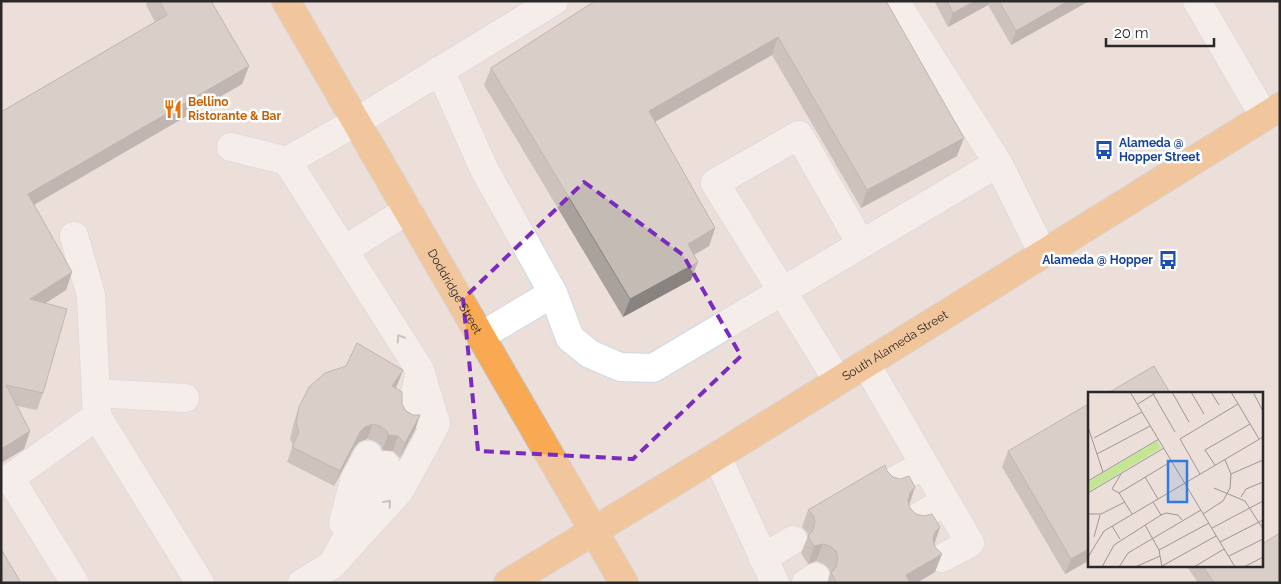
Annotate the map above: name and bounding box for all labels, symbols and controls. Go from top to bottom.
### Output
scale bar [1106,15,1214,47]
text: 20 m [1114,24,1149,42]
place label: Bellino Ristorante & Bar [188,95,281,123]
restaurant icon: Bellino Ristorante & Bar [162,98,184,120]
place label: Alameda @ Hopper Street [1119,136,1200,164]
bus stop icon: Alameda @ Hopper Street [1093,139,1115,161]
street label: Doddridge Street [425,247,485,337]
bus stop icon: Alameda @ Hopper [1157,249,1179,271]
place label: Alameda @ Hopper [1042,253,1153,267]
street label: South Alameda Street [840,308,950,384]
one-way arrow [396,334,406,343]
inset map [1088,392,1264,566]
one-way arrow [382,499,391,508]

